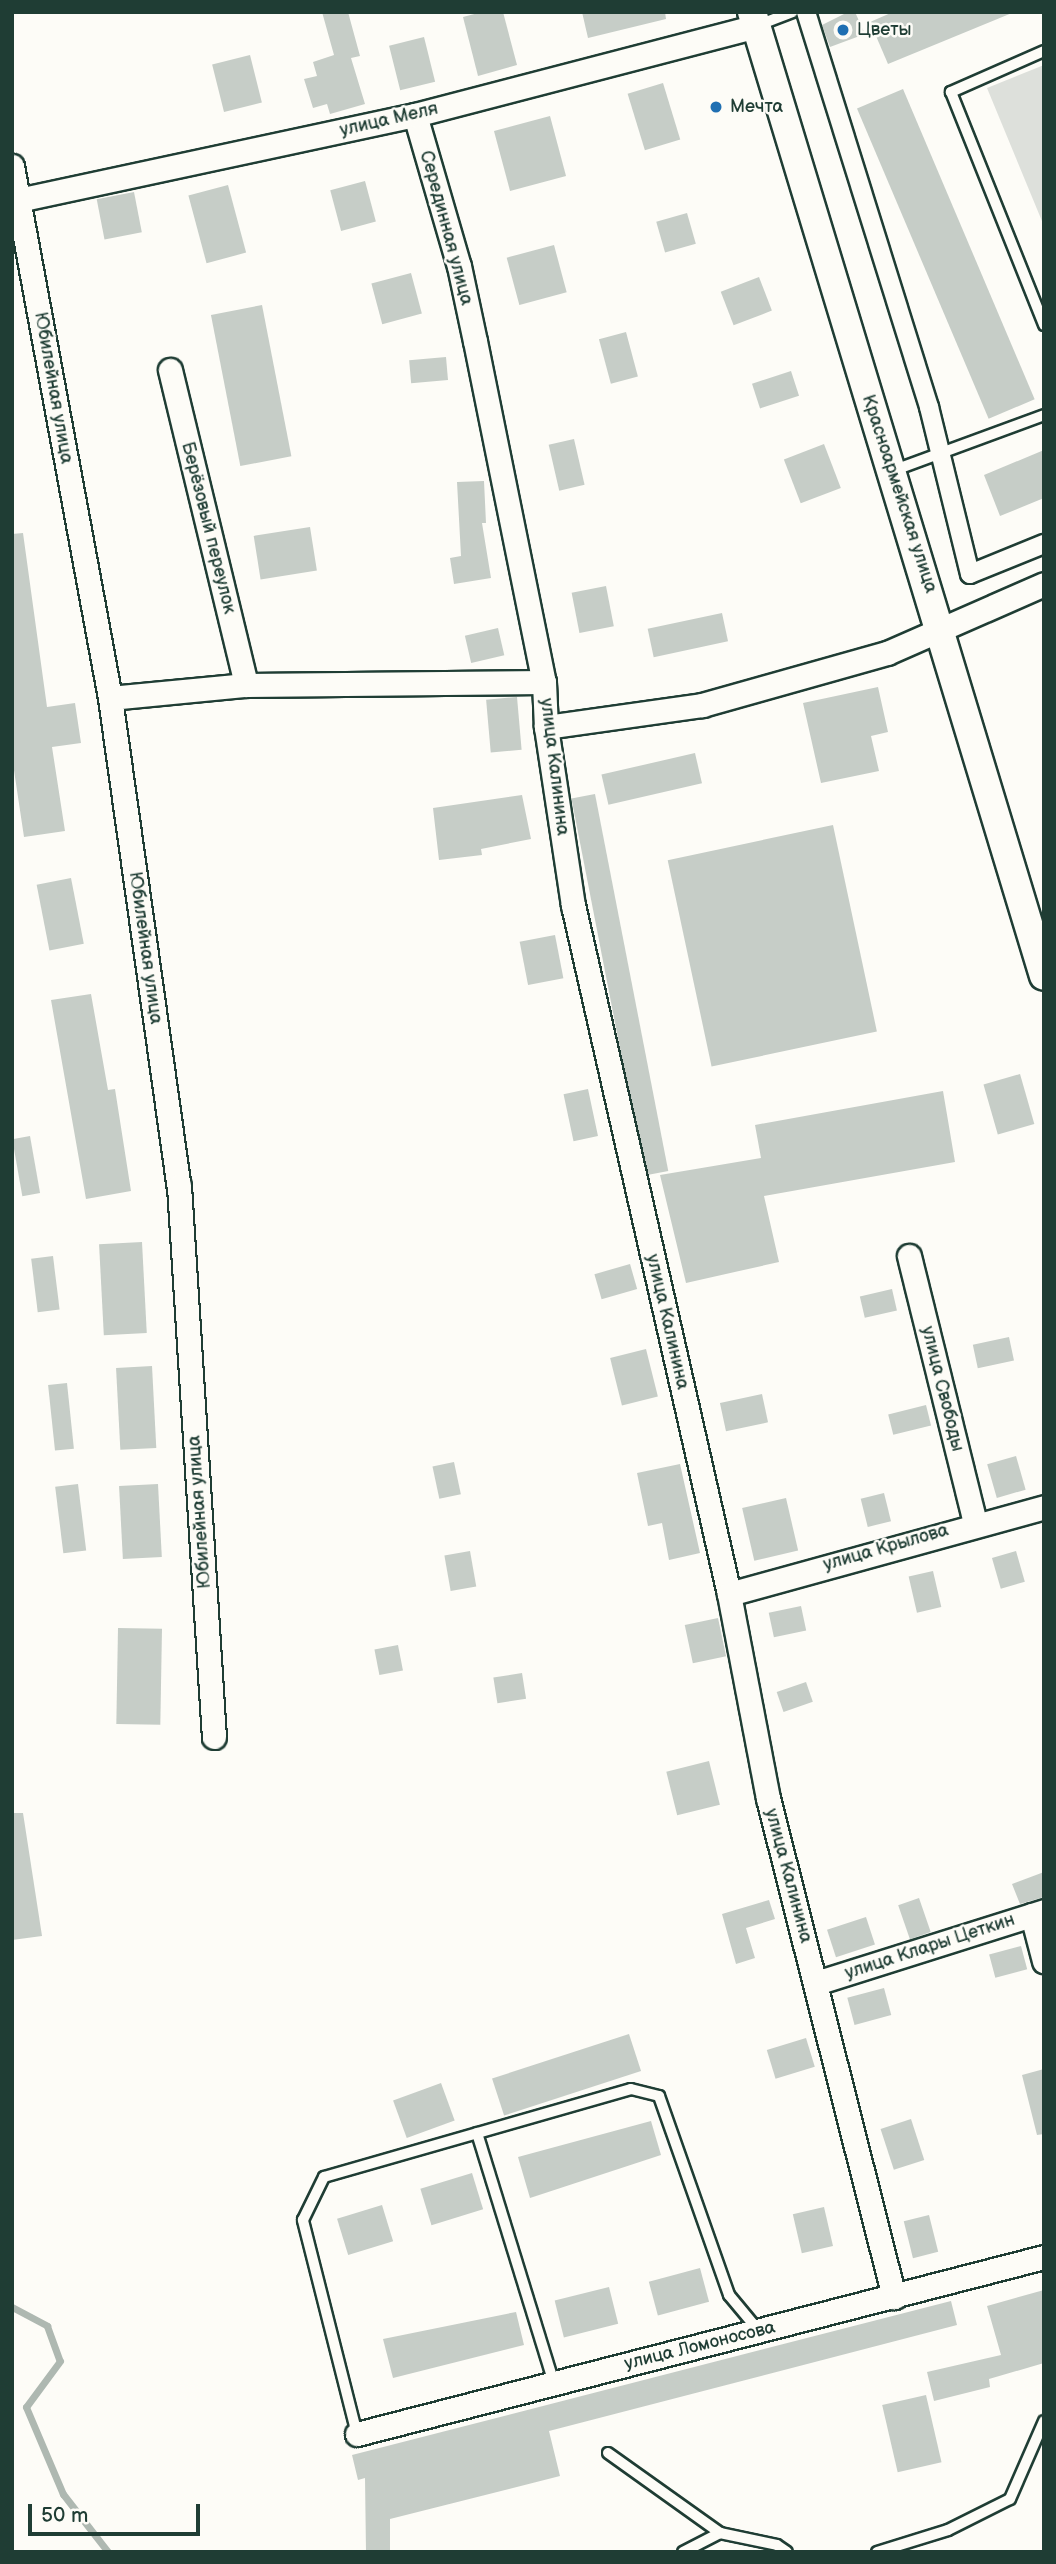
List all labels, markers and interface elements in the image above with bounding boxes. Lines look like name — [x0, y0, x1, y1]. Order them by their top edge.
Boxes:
place label: Цветы — [857, 19, 912, 41]
marker: Цветы — [835, 22, 851, 38]
place label: Мечта — [730, 96, 783, 118]
street label: улица Меля — [338, 98, 440, 142]
marker: Мечта — [708, 99, 724, 115]
street label: Серединная улица — [415, 148, 477, 308]
street label: Юбилейная улица — [29, 311, 77, 465]
street label: Красноармейская улица — [857, 392, 941, 596]
street label: Берёзовый переулок — [176, 440, 240, 616]
street label: улица Калинина — [535, 697, 573, 837]
street label: Юбилейная улица — [124, 870, 166, 1026]
street label: улица Калинина — [641, 1252, 693, 1392]
street label: улица Свободы — [916, 1324, 968, 1454]
street label: Юбилейная улица — [184, 1435, 216, 1589]
street label: улица Крылова — [821, 1520, 951, 1576]
street label: улица Калинина — [760, 1806, 816, 1946]
street label: улица Клары Цеткин — [842, 1909, 1018, 1985]
street label: улица Ломоносова — [622, 2317, 778, 2375]
scale bar — [32, 2490, 203, 2534]
text: 50 m — [41, 2503, 88, 2528]

